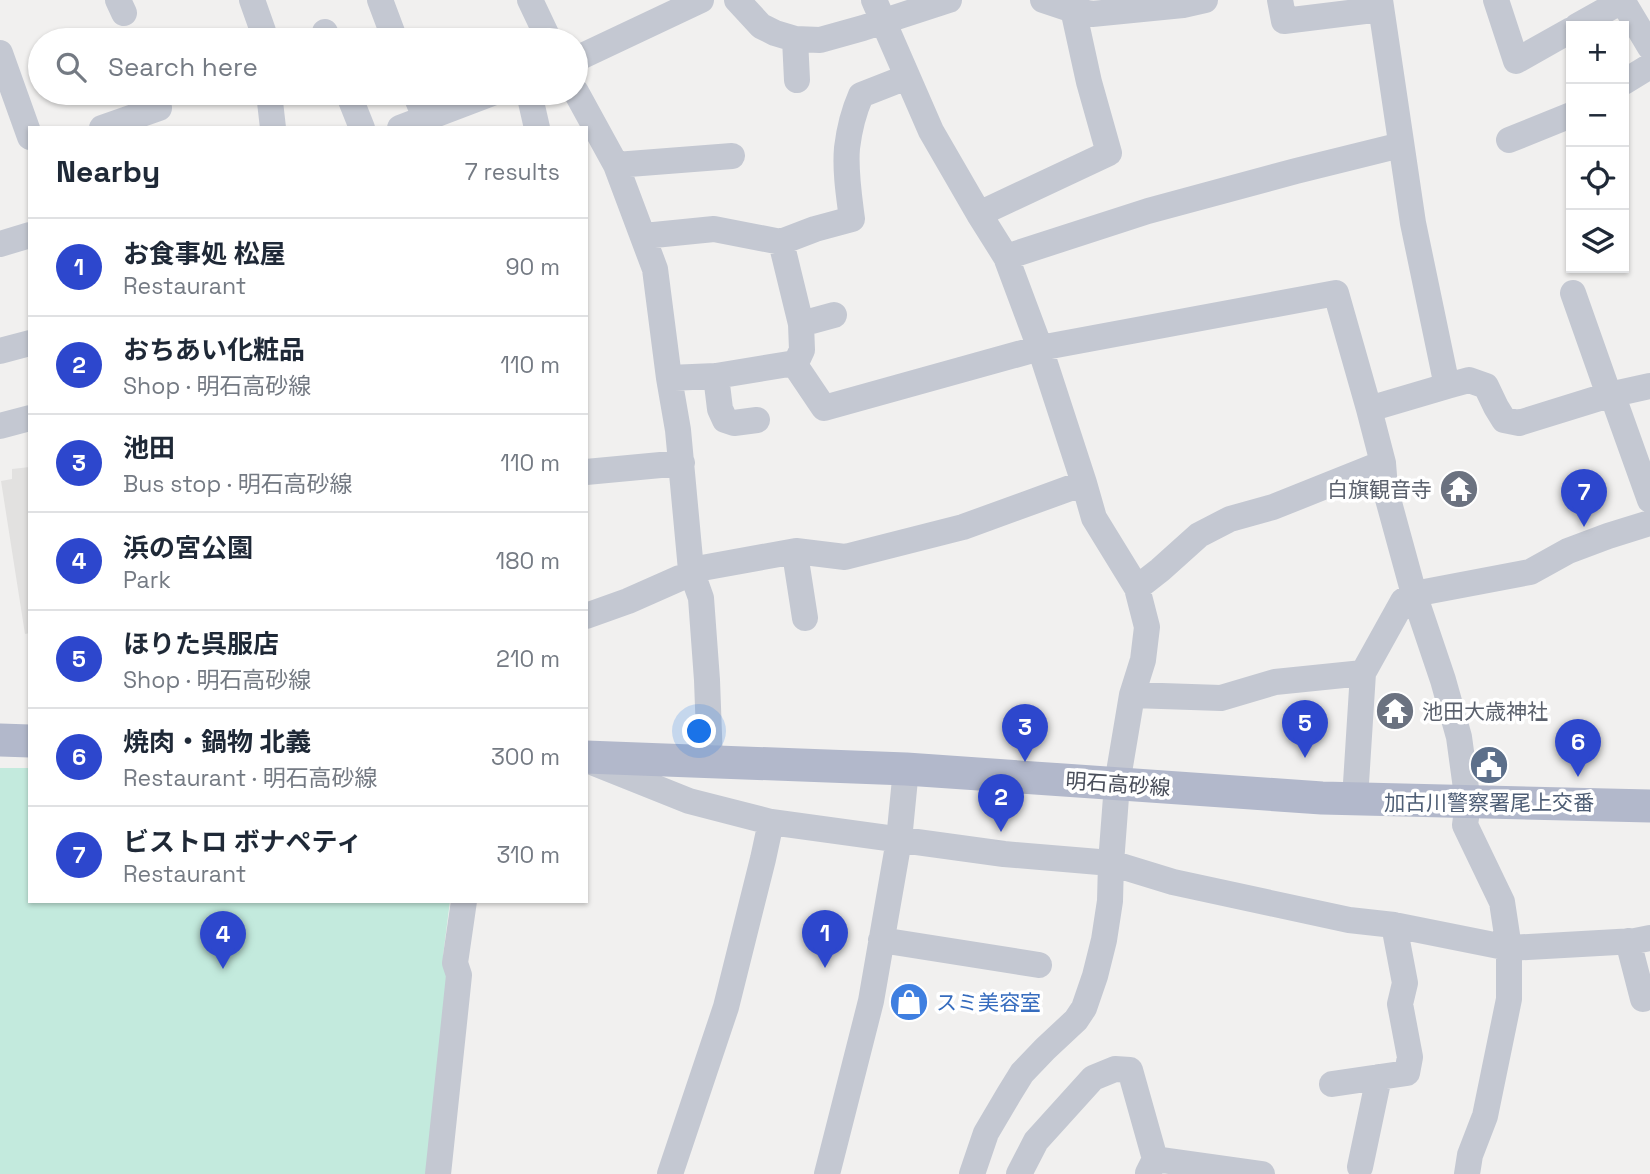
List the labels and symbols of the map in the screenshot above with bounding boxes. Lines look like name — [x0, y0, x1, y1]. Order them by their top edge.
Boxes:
temple icon: 白旗観音寺 — [1438, 468, 1480, 510]
pin: 7 — [1561, 469, 1607, 527]
place label: 白旗観音寺 — [1327, 476, 1432, 503]
temple icon: 池田大歳神社 — [1374, 690, 1416, 732]
place label: 池田大歳神社 — [1422, 698, 1548, 725]
pin: 5 — [1282, 700, 1328, 758]
pin: 3 — [1002, 704, 1048, 762]
your location — [682, 714, 716, 748]
pin: 6 — [1555, 719, 1601, 777]
public building icon: 加古川警察署尾上交番 — [1468, 744, 1510, 786]
street label: 明石高砂線 — [1065, 767, 1171, 801]
pin: 2 — [978, 774, 1024, 832]
place label: 加古川警察署尾上交番 — [1384, 789, 1594, 816]
pin: 1 — [802, 910, 848, 968]
pin: 4 — [200, 911, 246, 969]
shop icon: スミ美容室 — [888, 981, 930, 1023]
place label: スミ美容室 — [936, 989, 1041, 1016]

